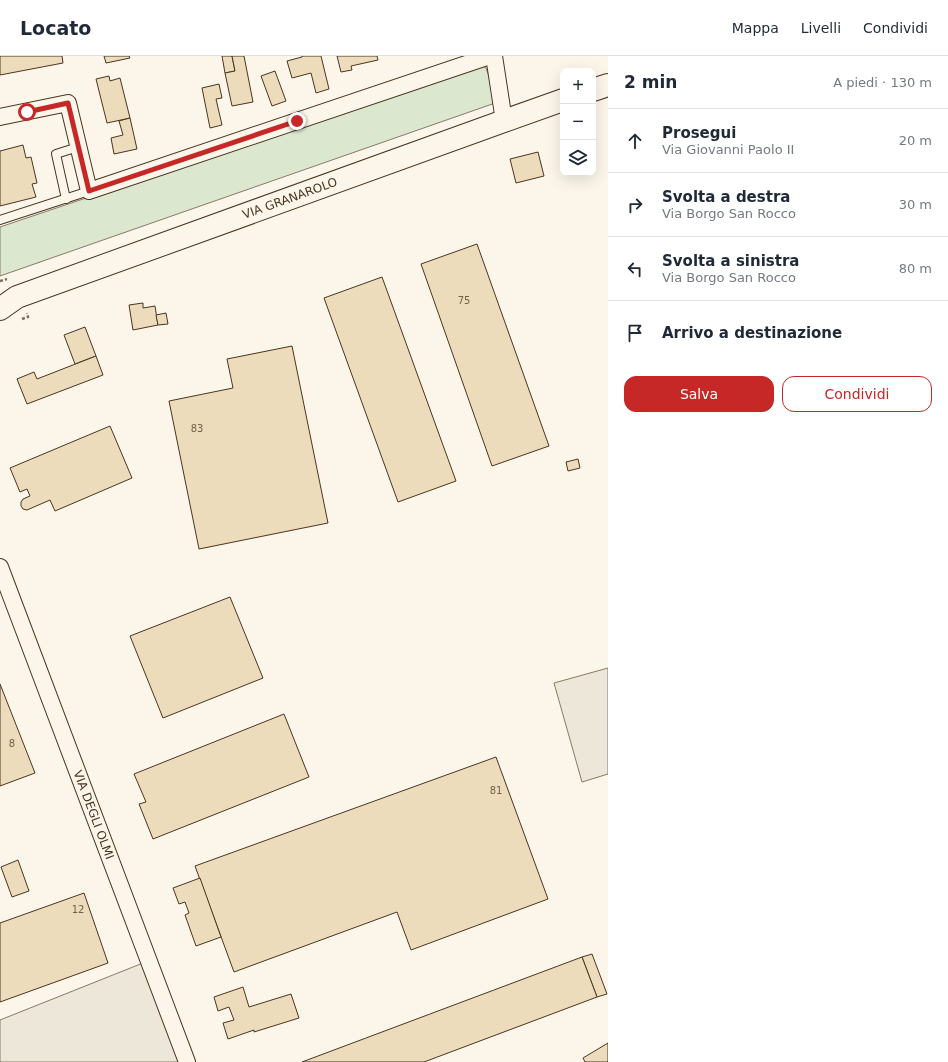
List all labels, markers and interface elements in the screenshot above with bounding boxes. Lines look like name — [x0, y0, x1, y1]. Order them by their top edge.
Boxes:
text: Locato — [20, 17, 91, 39]
text: Mappa — [732, 20, 779, 36]
text: Livelli — [801, 20, 841, 36]
text: Condividi — [863, 20, 928, 36]
map controls — [560, 68, 596, 176]
button: + — [560, 68, 596, 104]
text: 2 min — [624, 72, 677, 92]
text: A piedi · 130 m — [833, 75, 932, 90]
route start — [18, 103, 36, 121]
button: − — [560, 104, 596, 140]
route end — [288, 112, 306, 130]
text: Prosegui — [662, 124, 736, 142]
icon: ahead — [624, 130, 646, 152]
text: 20 m — [899, 133, 932, 148]
button: layers — [560, 140, 596, 176]
text: Via Giovanni Paolo II — [662, 142, 794, 157]
street label: VIA GRANAROLO — [241, 175, 339, 222]
text: Svolta a destra — [662, 188, 790, 206]
icon: right — [624, 194, 646, 216]
text: 30 m — [899, 197, 932, 212]
text: Via Borgo San Rocco — [662, 206, 796, 221]
text: Svolta a sinistra — [662, 252, 799, 270]
icon: left — [624, 258, 646, 280]
text: 80 m — [899, 261, 932, 276]
text: Via Borgo San Rocco — [662, 270, 796, 285]
house number: 75 — [458, 295, 470, 306]
icon: arrive — [624, 322, 646, 344]
text: Arrivo a destinazione — [662, 324, 842, 342]
button: Salva — [624, 376, 774, 412]
button: Condividi — [782, 376, 932, 412]
house number: 83 — [191, 423, 203, 434]
house number: 8 — [9, 738, 15, 749]
street label: VIA DEGLI OLMI — [70, 768, 117, 861]
house number: 81 — [490, 785, 502, 796]
house number: 12 — [72, 904, 84, 915]

